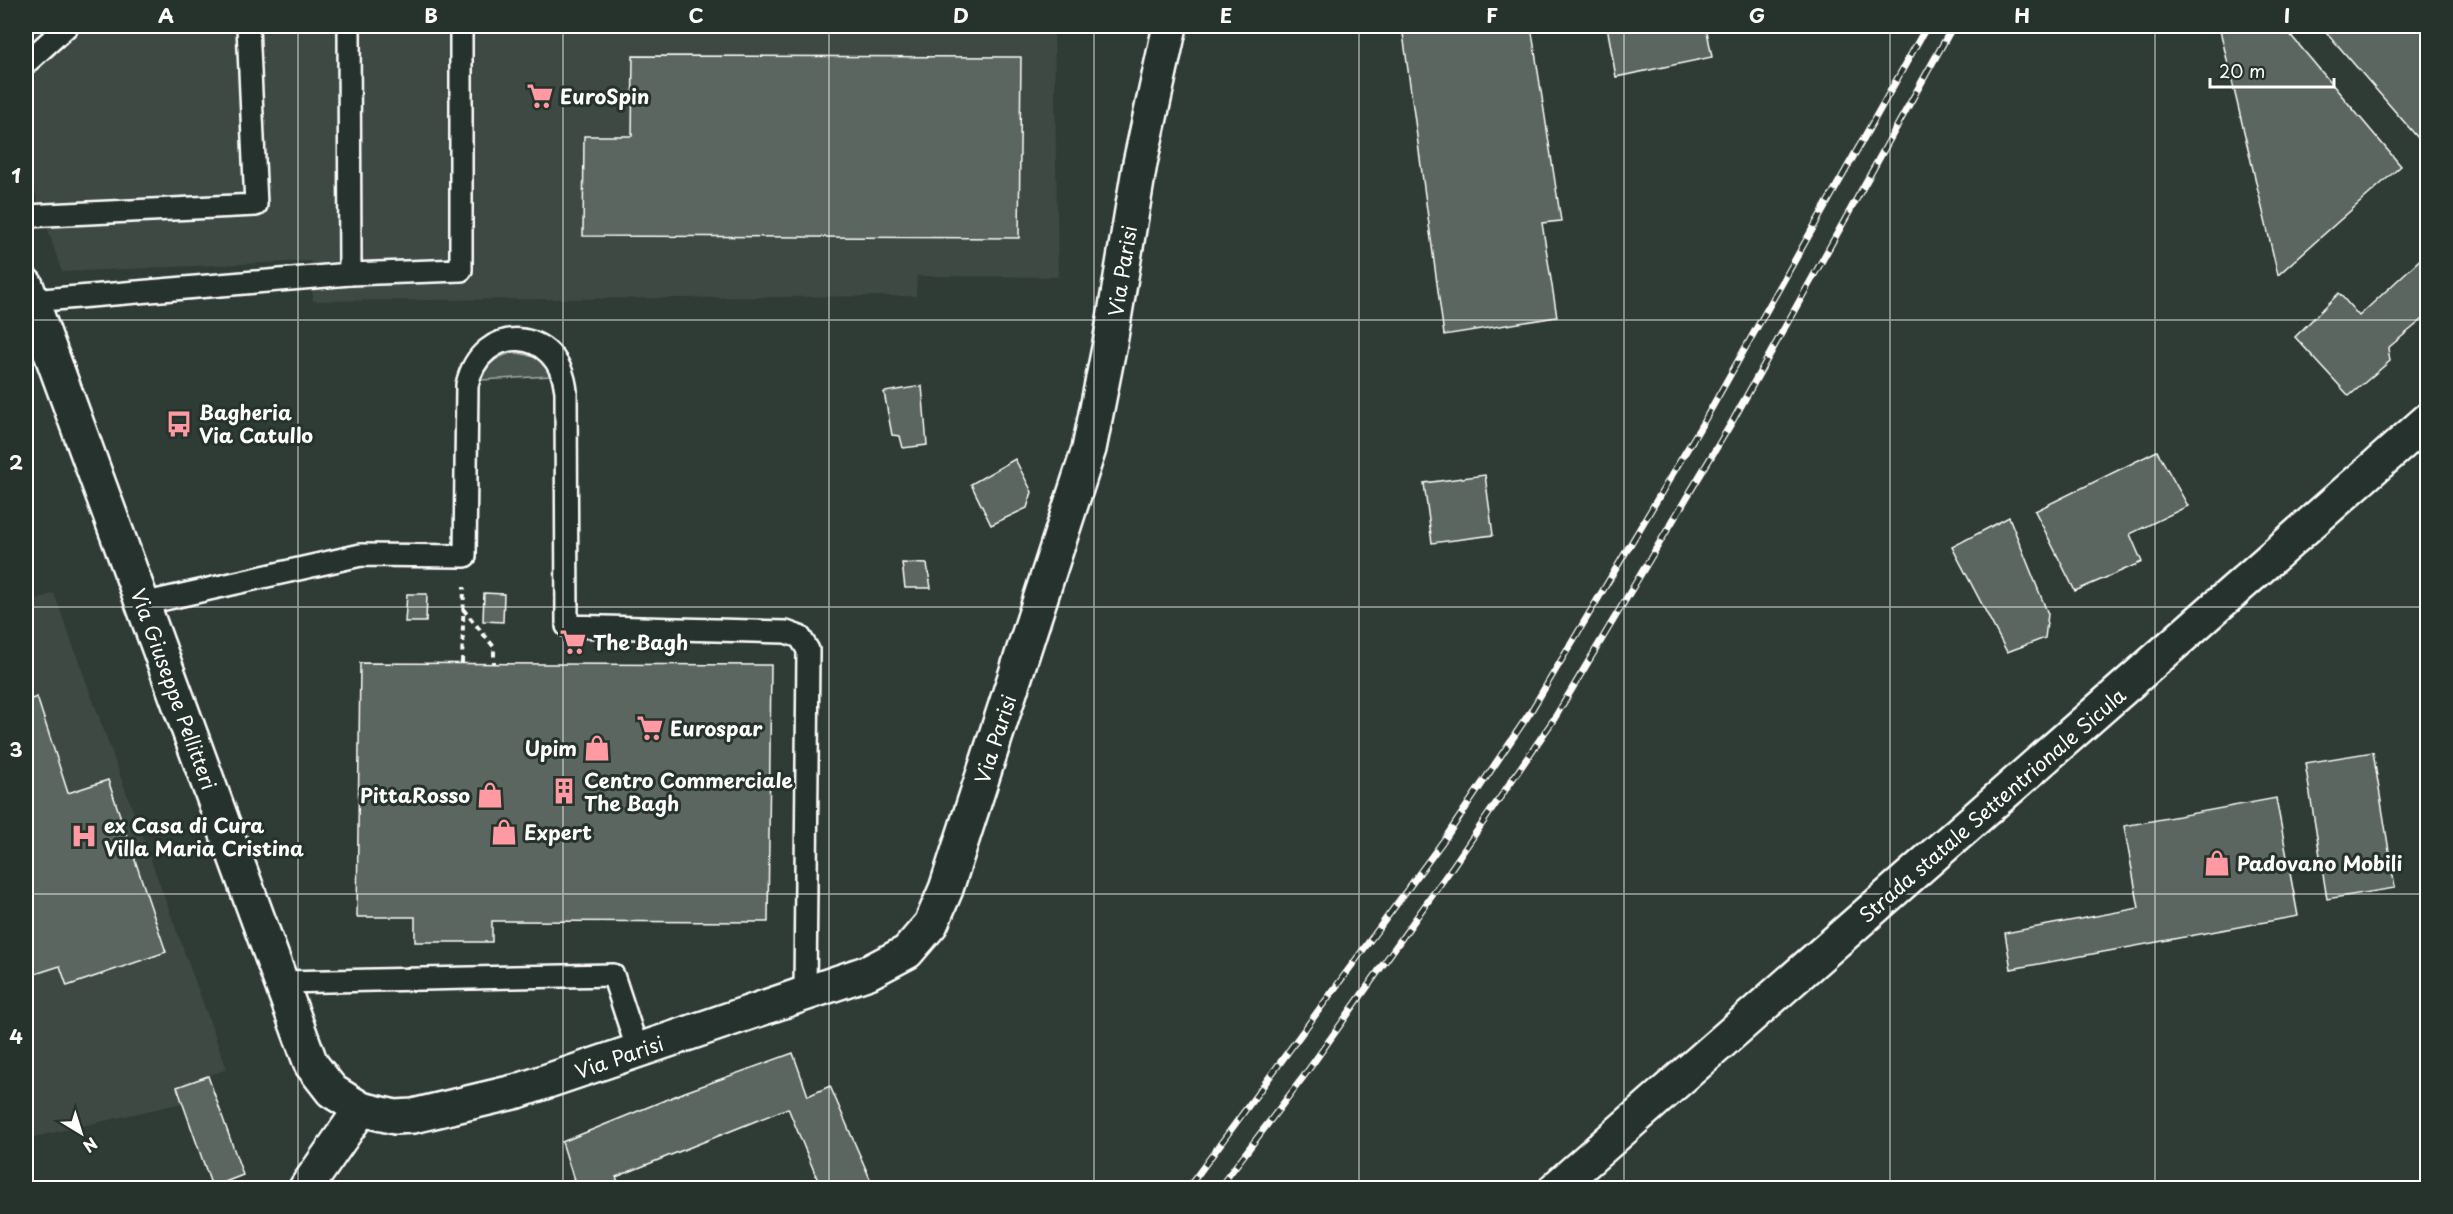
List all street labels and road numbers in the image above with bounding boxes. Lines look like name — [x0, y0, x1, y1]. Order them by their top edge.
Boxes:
street label: Via Parisi — [1100, 223, 1144, 319]
street label: Via Giuseppe Pellitteri — [124, 584, 224, 794]
street label: Strada statale Settentrionale Sicula — [1852, 680, 2132, 930]
street label: Via Parisi — [967, 691, 1023, 787]
street label: Via Parisi — [571, 1028, 667, 1086]

